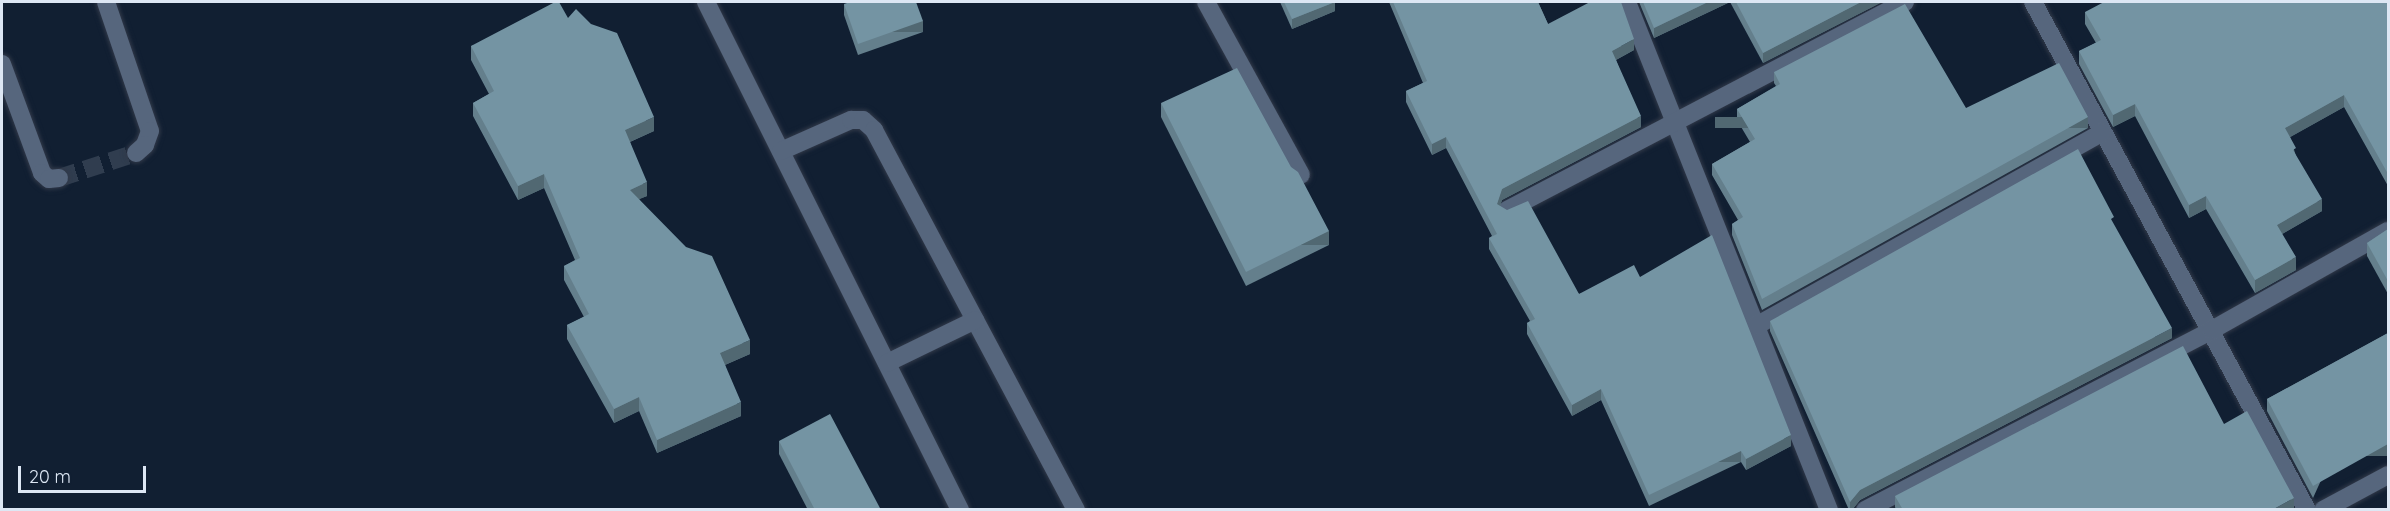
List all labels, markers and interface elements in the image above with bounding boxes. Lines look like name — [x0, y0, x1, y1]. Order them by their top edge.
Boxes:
scale bar — [21, 454, 148, 492]
text: 20 m — [29, 465, 71, 488]

